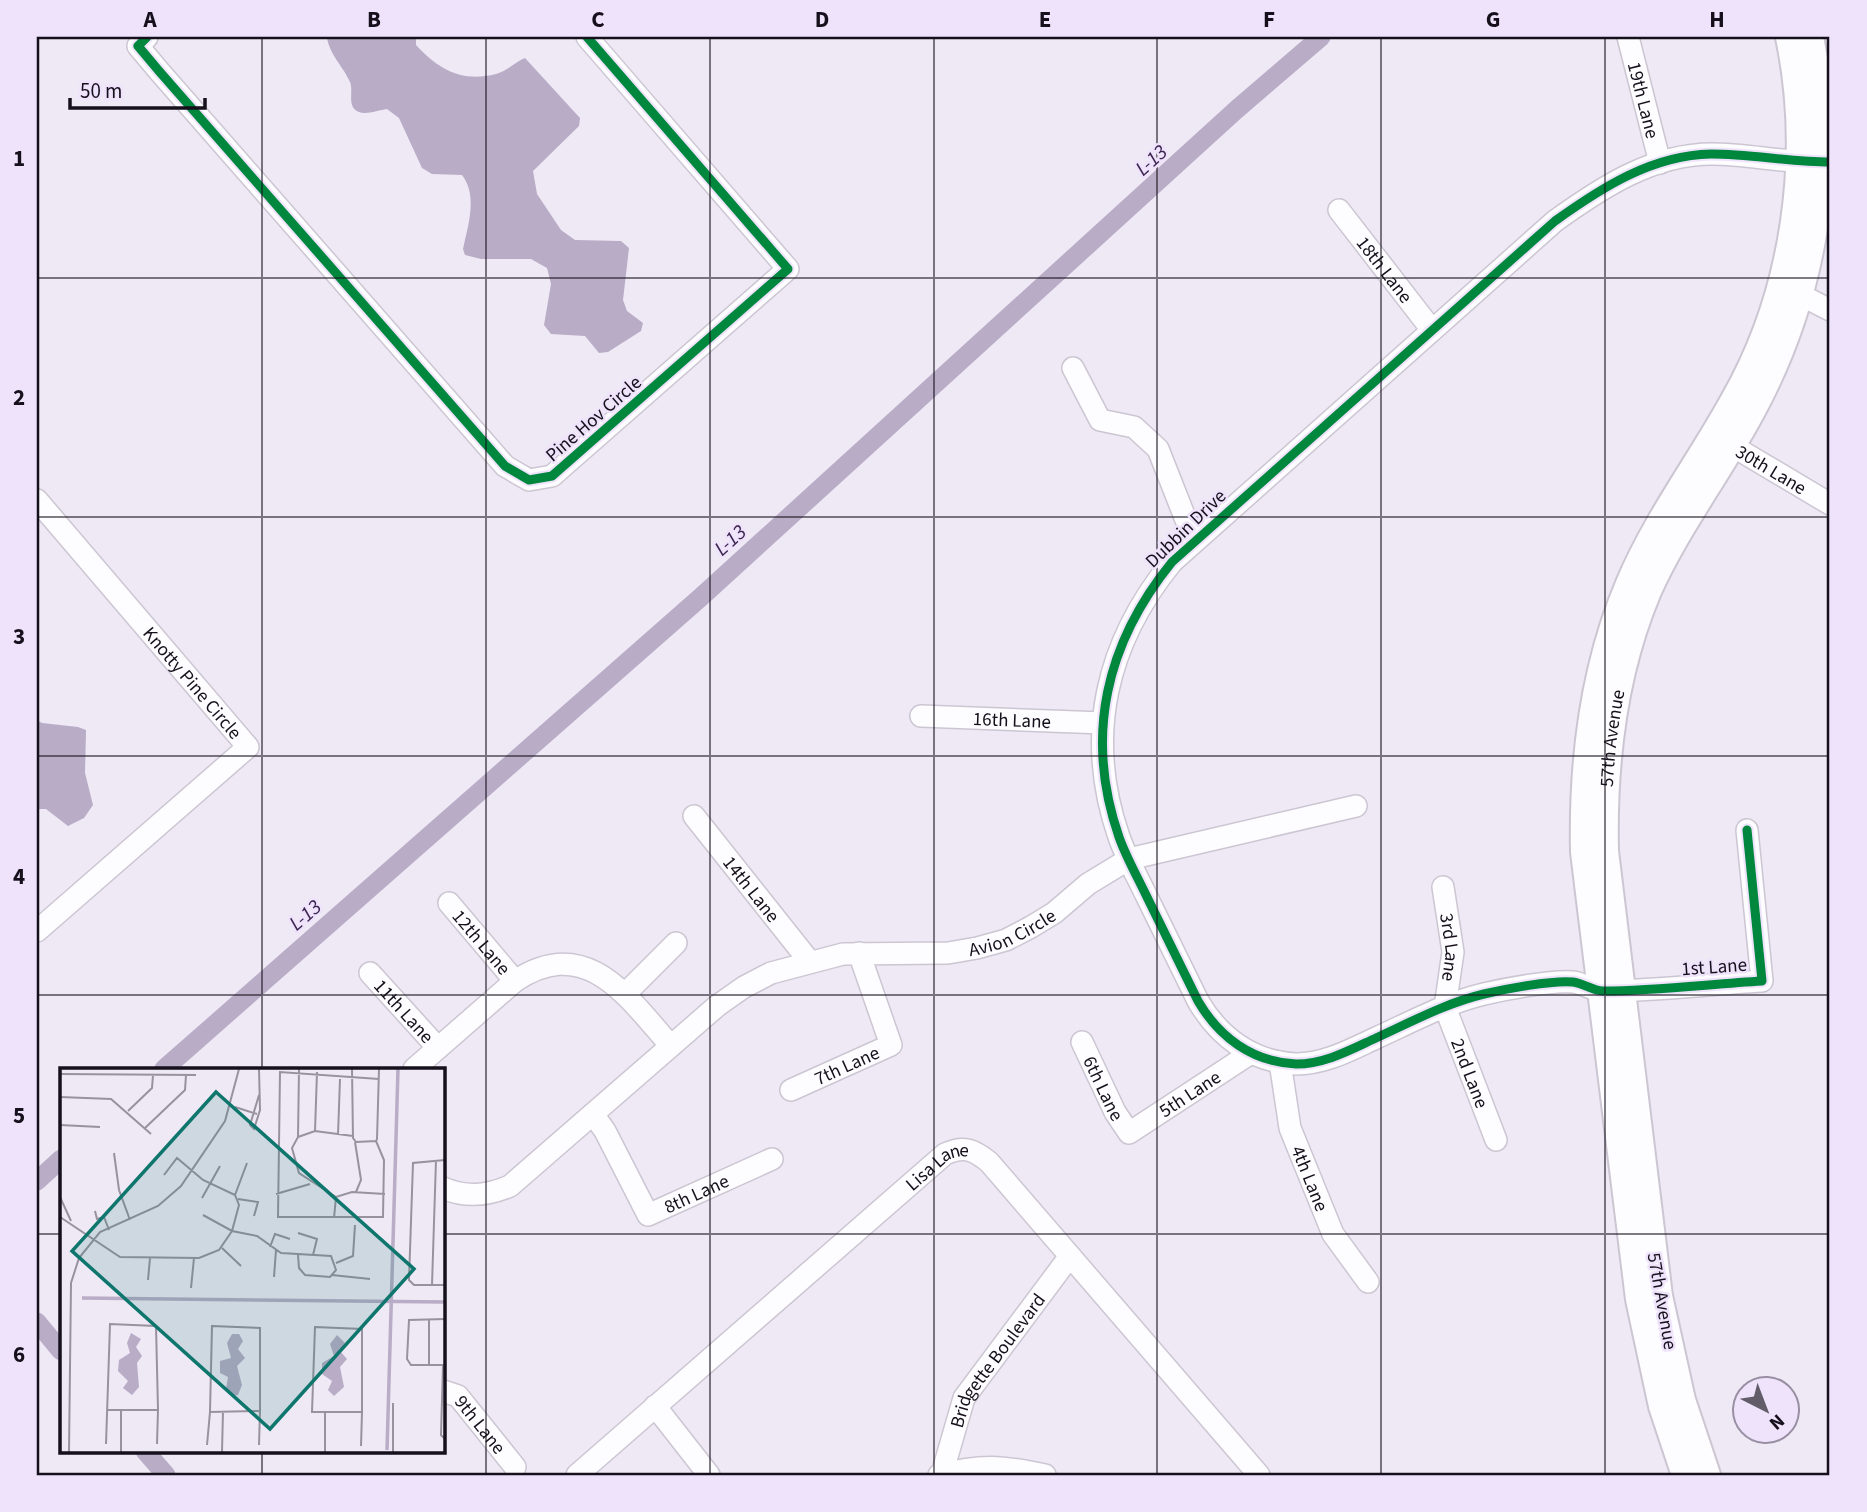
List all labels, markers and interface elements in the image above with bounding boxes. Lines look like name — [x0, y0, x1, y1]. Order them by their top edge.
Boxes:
text: A — [142, 3, 157, 36]
text: B — [367, 3, 381, 36]
text: C — [591, 3, 605, 36]
text: D — [815, 3, 829, 36]
text: E — [1039, 3, 1051, 36]
text: F — [1263, 3, 1275, 36]
text: G — [1486, 3, 1500, 36]
text: H — [1709, 3, 1725, 36]
street label: 19th Lane — [1620, 59, 1665, 142]
scale bar — [70, 66, 205, 110]
text: 50 m — [80, 76, 122, 106]
water label: L-13 — [1128, 137, 1174, 183]
text: 1 — [13, 142, 25, 175]
street label: 18th Lane — [1349, 231, 1418, 309]
street label: Pine Hov Circle — [540, 370, 648, 468]
text: 2 — [13, 381, 25, 414]
street label: 30th Lane — [1730, 439, 1811, 502]
street label: Dubbin Drive — [1140, 484, 1232, 575]
water label: L-13 — [707, 517, 753, 563]
text: 3 — [13, 620, 25, 653]
street label: Knotty Pine Circle — [136, 621, 248, 746]
street label: 57th Avenue — [1594, 687, 1633, 788]
street label: 16th Lane — [972, 706, 1051, 736]
street label: 14th Lane — [716, 851, 786, 929]
text: 4 — [13, 860, 25, 893]
water label: L-13 — [282, 892, 328, 938]
street label: Avion Circle — [967, 903, 1061, 964]
street label: 12th Lane — [445, 904, 516, 981]
street label: 3rd Lane — [1432, 911, 1465, 983]
street label: 1st Lane — [1680, 952, 1748, 983]
street label: 11th Lane — [367, 974, 439, 1050]
street label: 2nd Lane — [1443, 1035, 1495, 1112]
street label: 7th Lane — [810, 1040, 884, 1093]
street label: 6th Lane — [1076, 1052, 1129, 1127]
street label: 5th Lane — [1154, 1064, 1226, 1125]
inset map — [60, 1068, 444, 1452]
text: 5 — [13, 1099, 25, 1132]
street label: Lisa Lane — [900, 1137, 970, 1198]
street label: 4th Lane — [1284, 1142, 1334, 1216]
street label: 8th Lane — [660, 1168, 734, 1221]
street label: 57th Avenue — [1640, 1251, 1683, 1352]
street label: Bridgette Boulevard — [944, 1288, 1053, 1431]
text: 6 — [13, 1338, 25, 1371]
north arrow — [1730, 1376, 1800, 1446]
street label: 9th Lane — [447, 1390, 512, 1460]
text: N — [1763, 1407, 1790, 1436]

